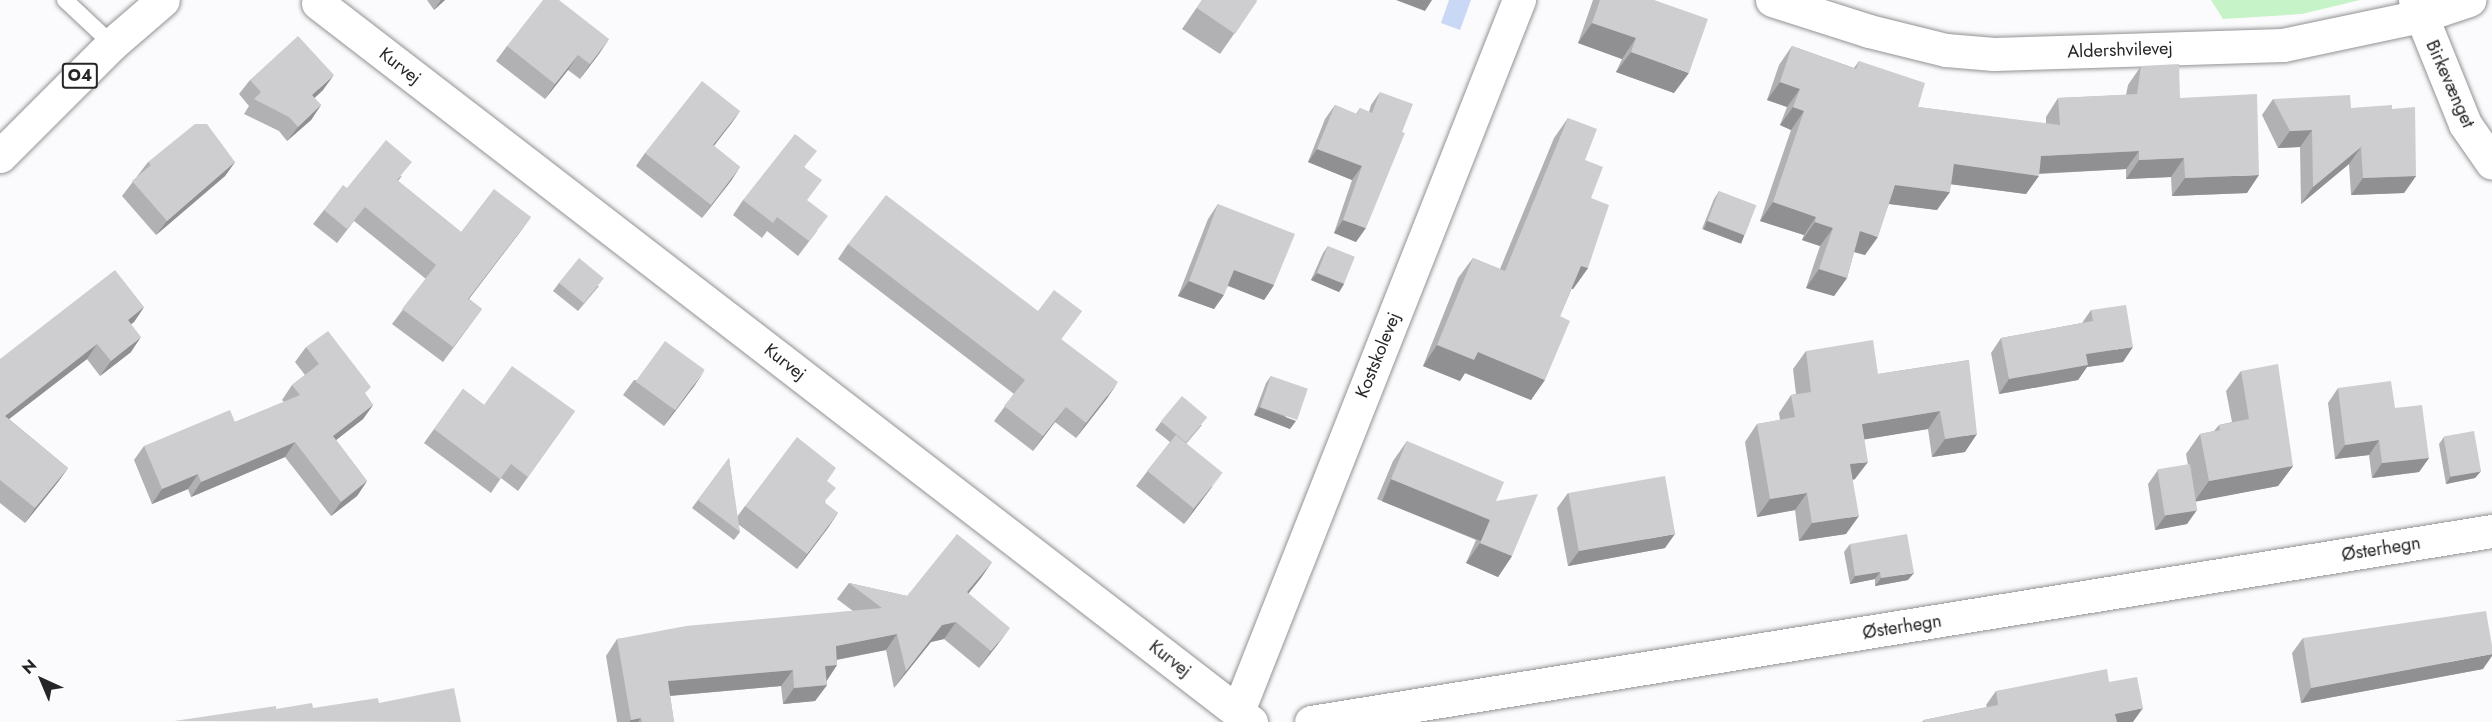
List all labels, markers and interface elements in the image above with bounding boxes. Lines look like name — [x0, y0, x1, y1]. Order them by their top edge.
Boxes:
street label: Aldershvilevej — [2067, 37, 2173, 63]
street label: Birkevænget — [2421, 37, 2479, 131]
street label: Kurvej — [375, 43, 425, 89]
road number: O4 — [60, 63, 100, 89]
street label: Kostskolevej — [1351, 309, 1405, 401]
street label: Kurvej — [760, 339, 810, 385]
street label: Østerhegn — [2340, 532, 2422, 566]
street label: Østerhegn — [1861, 610, 1943, 644]
street label: Kurvej — [1145, 636, 1195, 682]
north arrow — [12, 650, 72, 710]
text: N — [17, 654, 42, 679]

